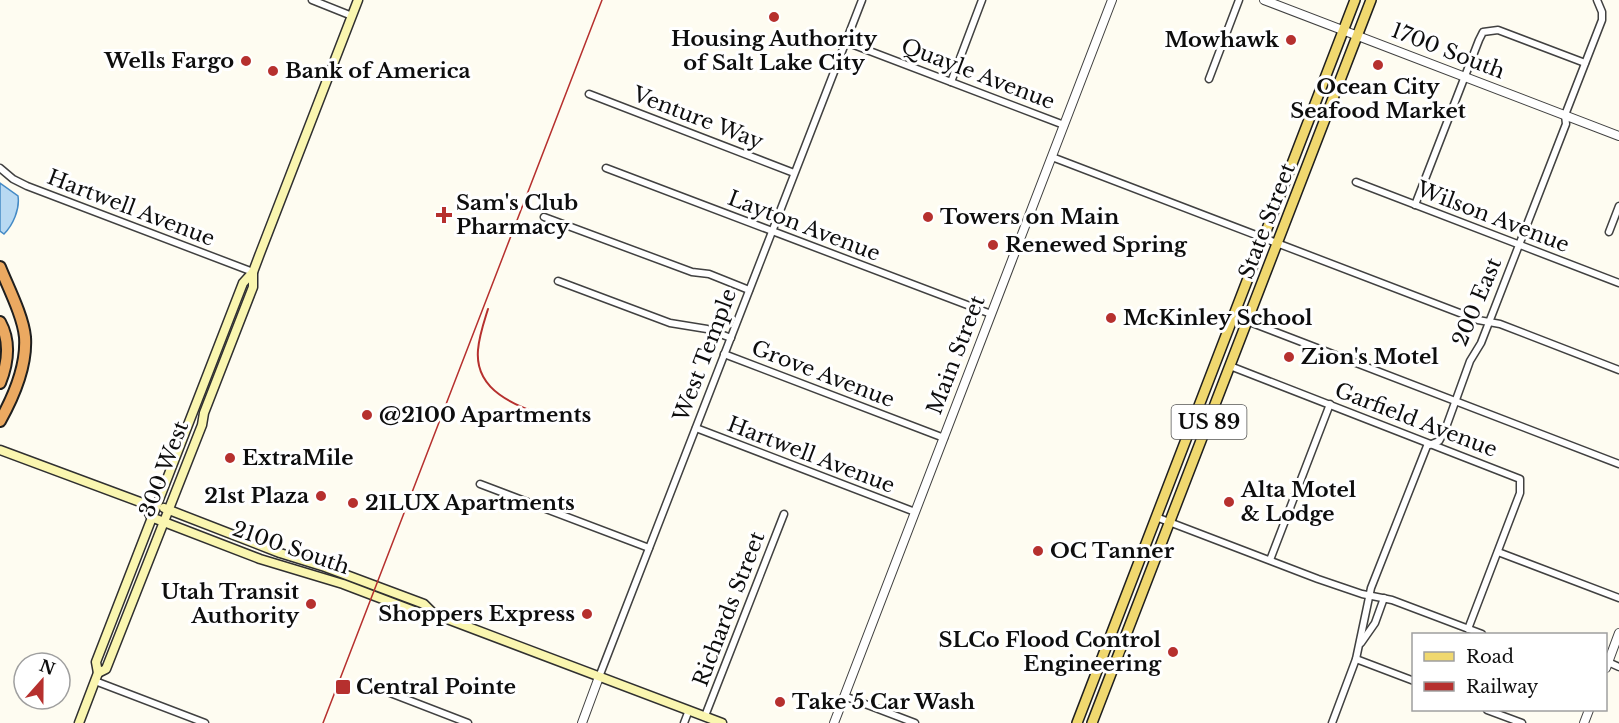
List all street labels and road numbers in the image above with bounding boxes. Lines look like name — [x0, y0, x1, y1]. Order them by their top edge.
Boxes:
street label: 1700 South — [1387, 17, 1509, 85]
street label: Quayle Avenue — [898, 33, 1058, 115]
street label: Venture Way — [628, 81, 767, 155]
street label: State Street — [1233, 159, 1301, 283]
street label: Hartwell Avenue — [44, 164, 218, 252]
street label: Wilson Avenue — [1412, 176, 1573, 258]
street label: Layton Avenue — [724, 185, 884, 267]
street label: 200 East — [1447, 254, 1507, 350]
street label: West Temple — [667, 285, 742, 426]
street label: Main Street — [921, 292, 991, 418]
street label: Grove Avenue — [748, 335, 898, 413]
street label: Garfield Avenue — [1331, 377, 1501, 463]
road number: US 89 — [1172, 405, 1246, 439]
street label: Hartwell Avenue — [724, 411, 898, 499]
street label: 300 West — [134, 417, 194, 521]
street label: 2100 South — [229, 516, 353, 580]
street label: Richards Street — [688, 528, 770, 690]

